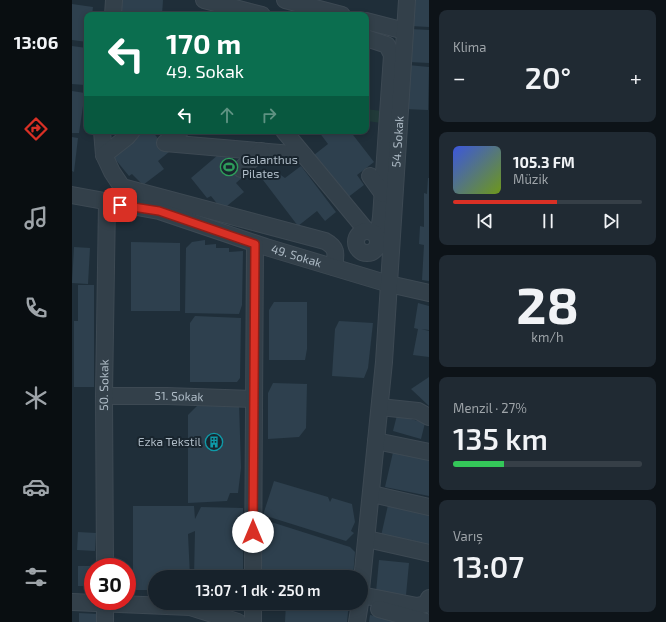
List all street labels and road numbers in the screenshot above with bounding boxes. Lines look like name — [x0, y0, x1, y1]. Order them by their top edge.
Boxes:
street label: 54. Sokak — [388, 115, 406, 168]
street label: 49. Sokak — [270, 241, 324, 269]
street label: 50. Sokak — [96, 359, 111, 411]
street label: 51. Sokak — [154, 388, 204, 403]

